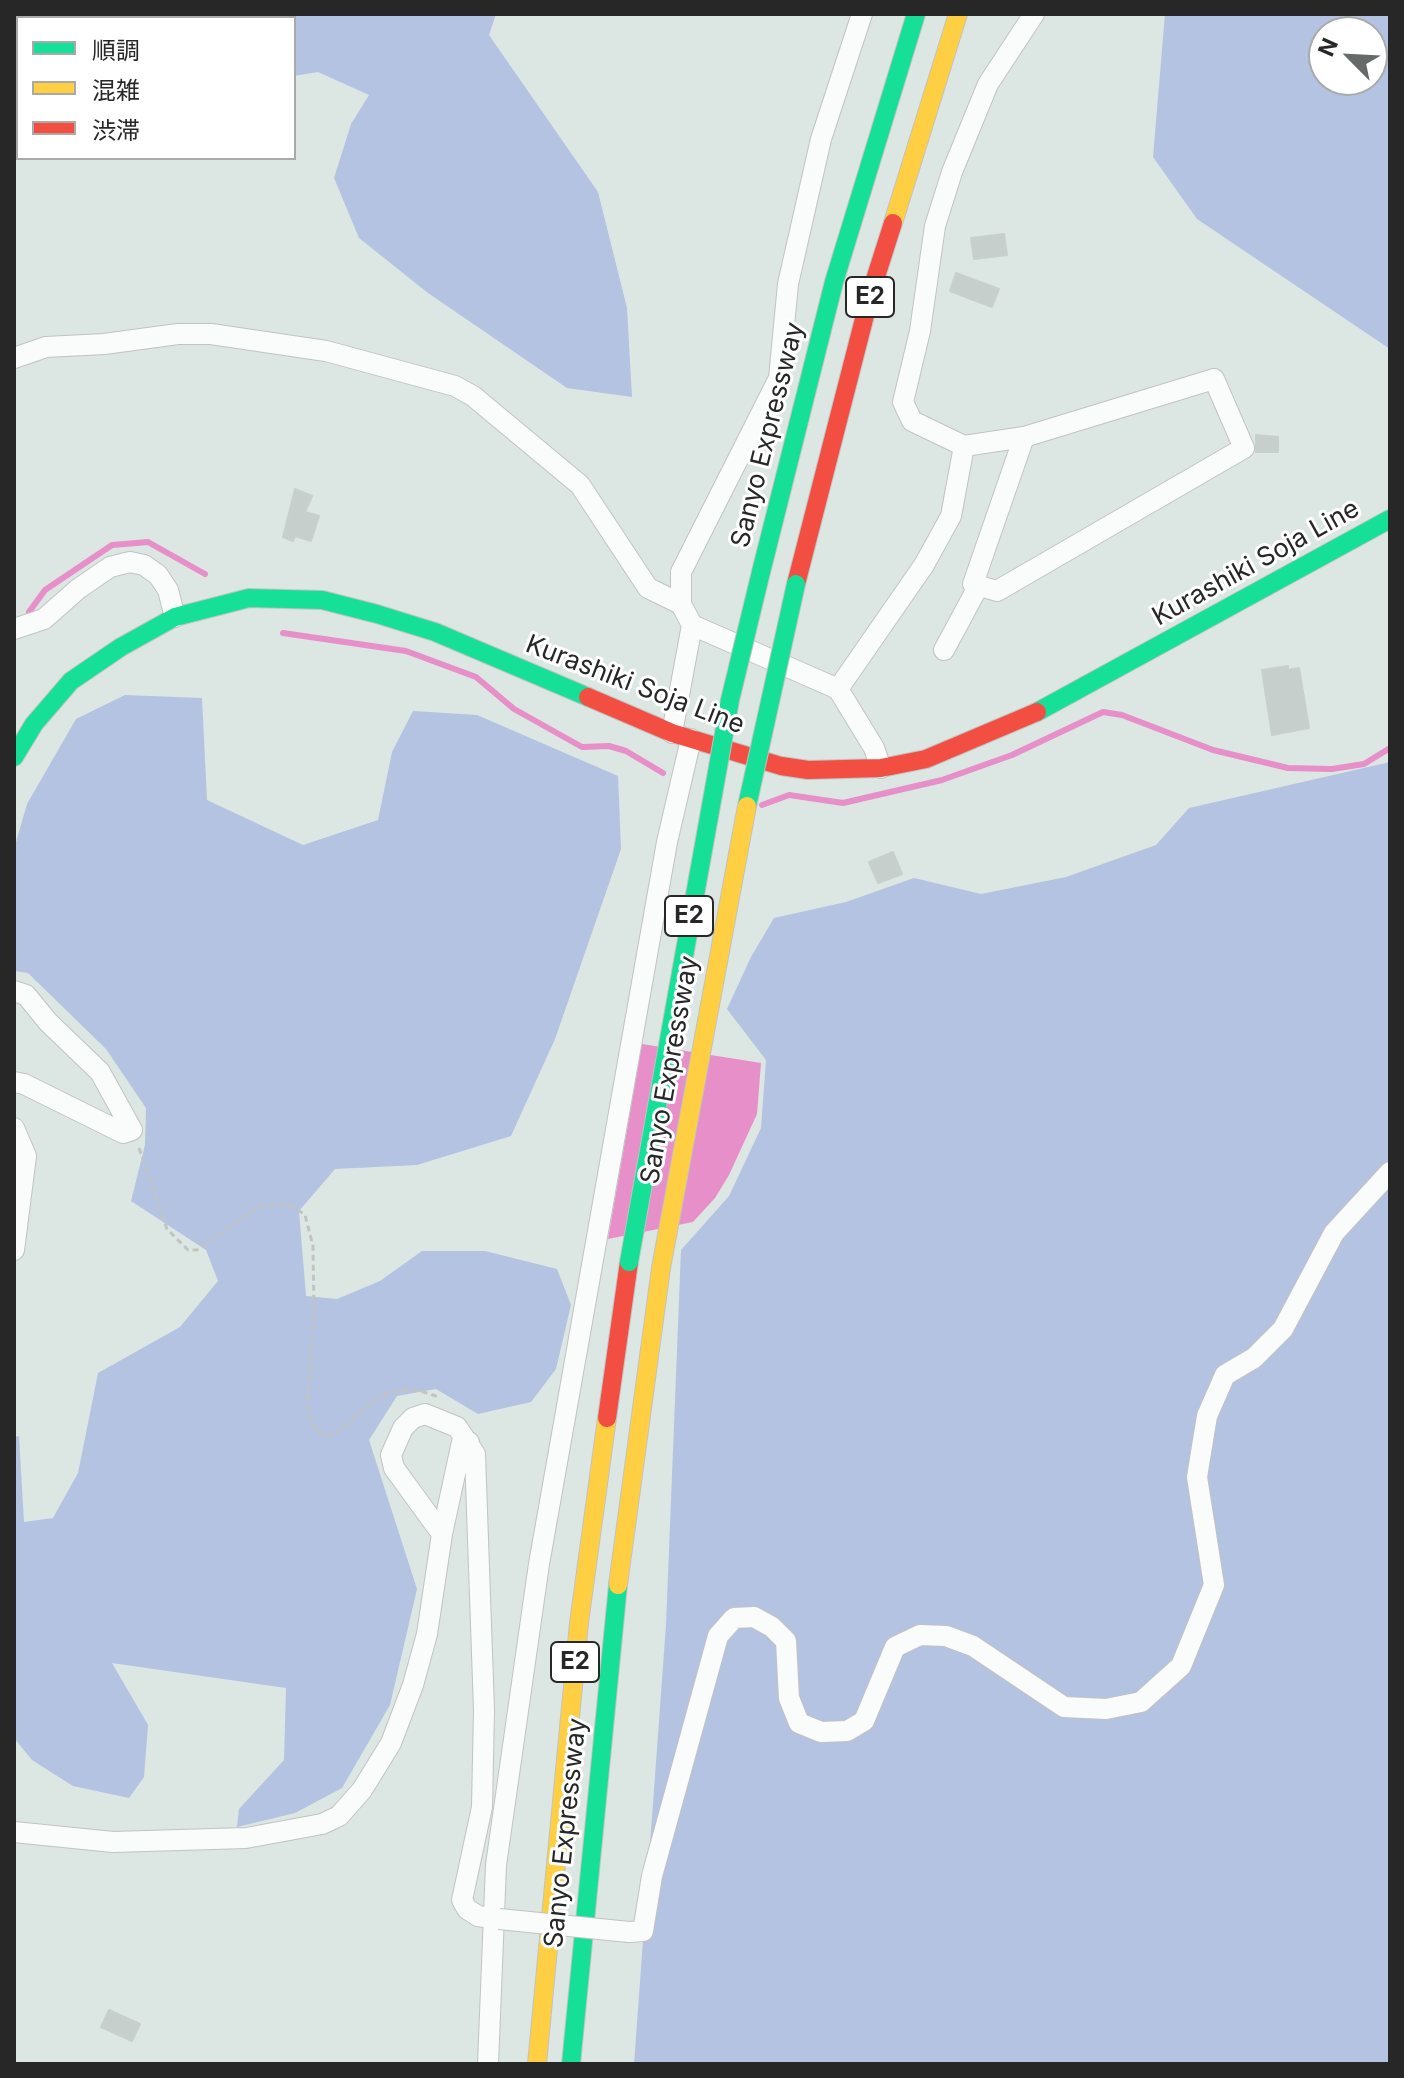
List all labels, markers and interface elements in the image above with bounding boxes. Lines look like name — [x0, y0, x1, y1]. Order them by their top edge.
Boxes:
legend — [16, 16, 296, 160]
north arrow — [1308, 16, 1388, 96]
text: N — [1313, 34, 1343, 60]
text: 順調 — [92, 36, 140, 65]
text: 混雑 — [92, 76, 140, 105]
text: 渋滞 — [92, 116, 140, 145]
road number: E2 — [846, 277, 894, 317]
street label: Sanyo Expressway — [725, 319, 811, 551]
street label: Kurashiki Soja Line — [1147, 493, 1365, 633]
street label: Kurashiki Soja Line — [521, 629, 749, 741]
road number: E2 — [665, 896, 713, 936]
street label: Sanyo Expressway — [635, 954, 705, 1186]
road number: E2 — [551, 1642, 599, 1682]
street label: Sanyo Expressway — [538, 1716, 594, 1950]

